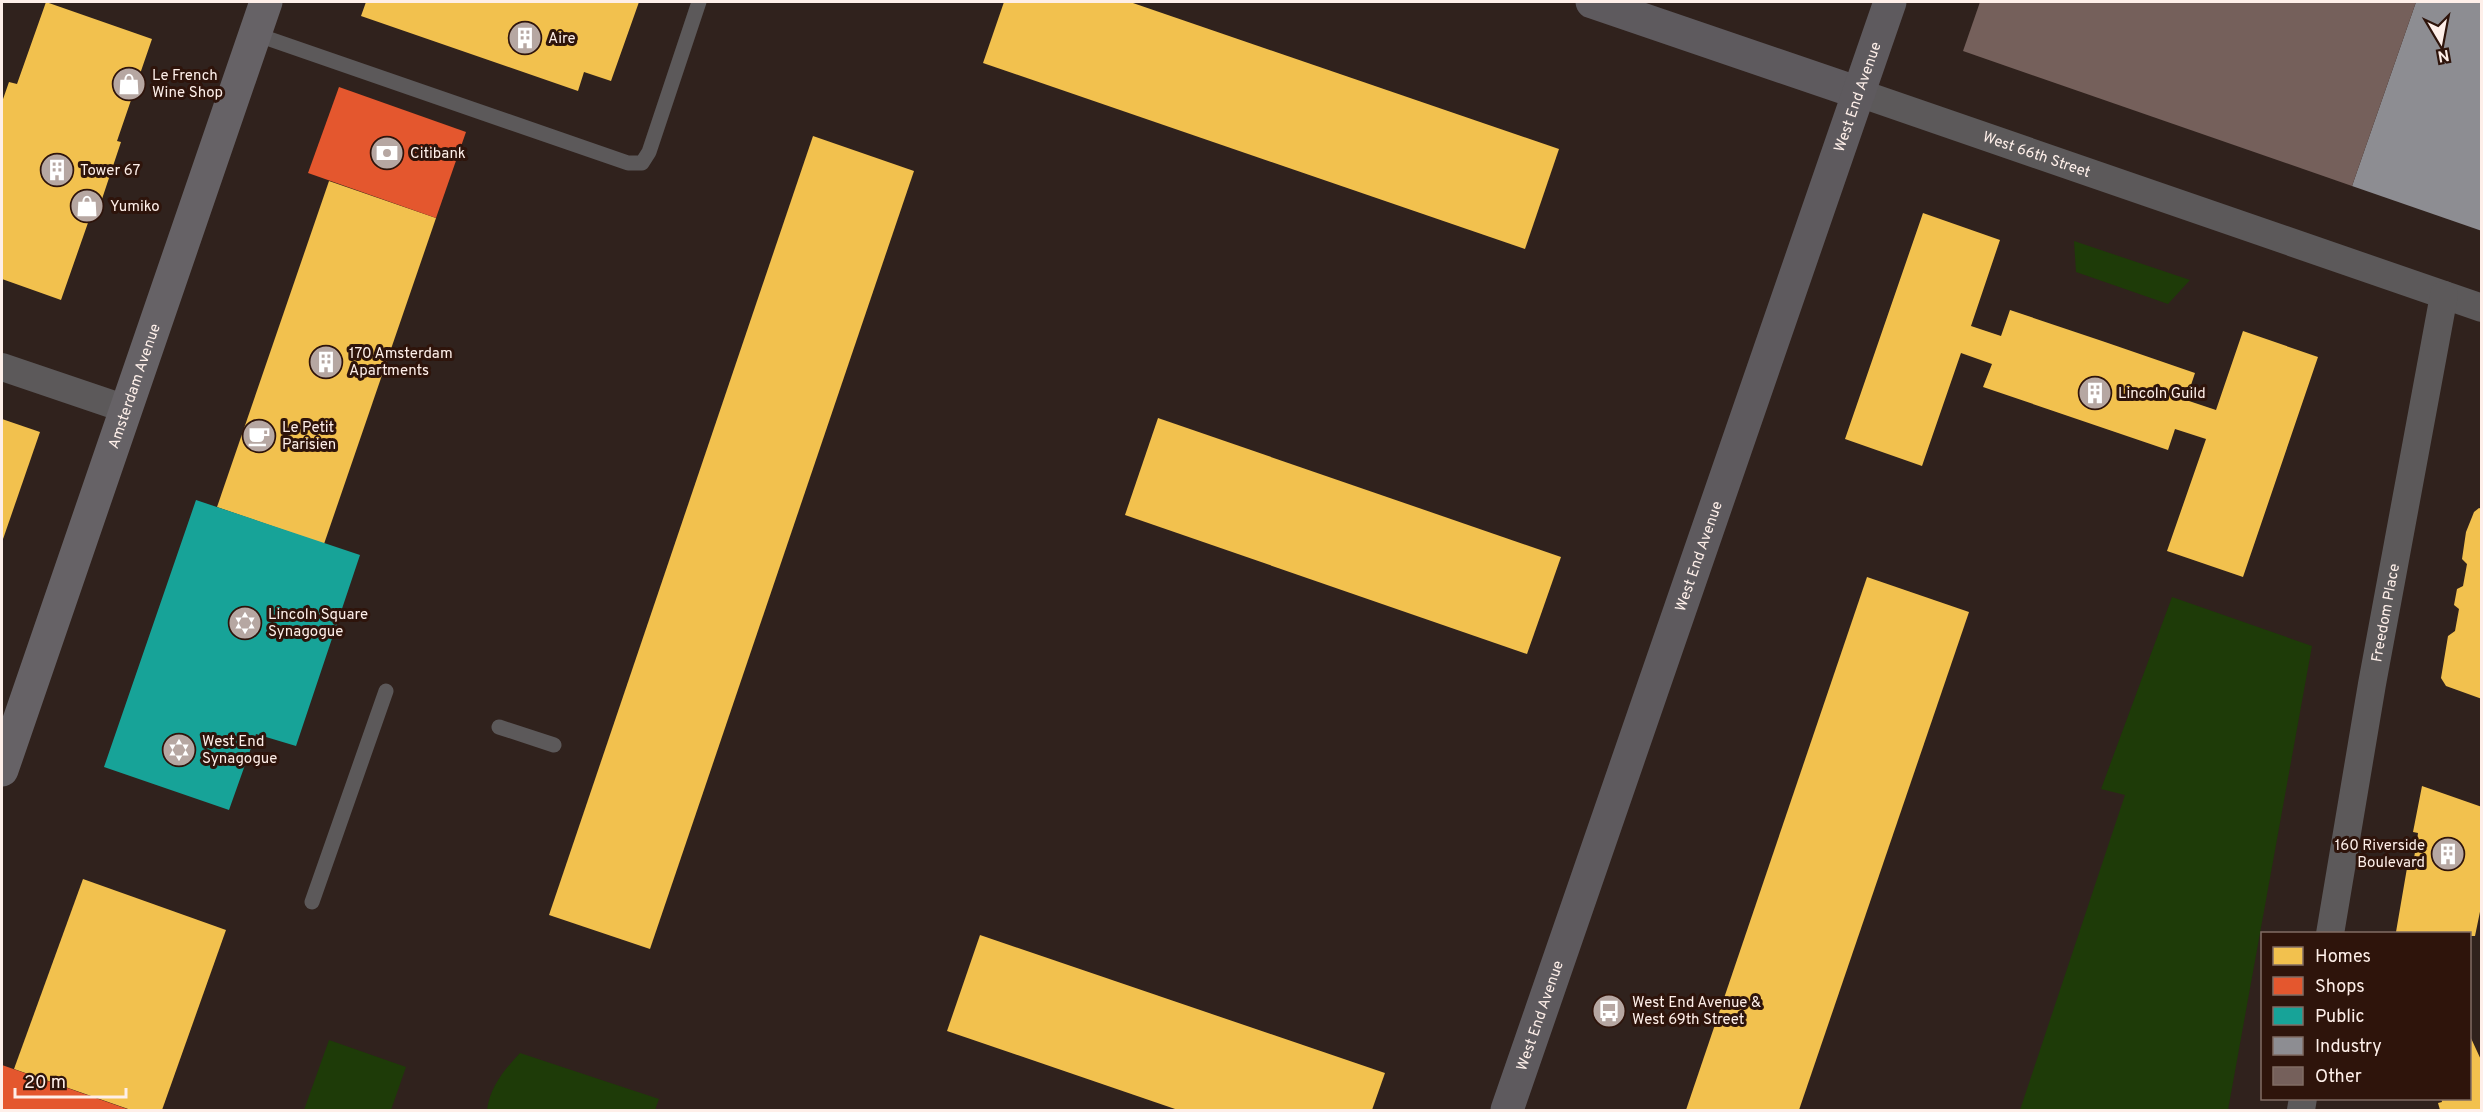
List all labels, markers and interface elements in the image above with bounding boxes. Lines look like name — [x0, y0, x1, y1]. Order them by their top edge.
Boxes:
north arrow — [2411, 12, 2471, 72]
building icon: Aire — [507, 20, 543, 56]
place label: Aire — [548, 30, 576, 49]
street label: West End Avenue — [1831, 40, 1886, 155]
text: N — [2436, 44, 2451, 66]
shop icon: Le French Wine Shop — [111, 66, 147, 102]
place label: Le French Wine Shop — [152, 67, 223, 103]
street label: West 66th Street — [1980, 128, 2093, 183]
bank icon: Citibank — [369, 135, 405, 171]
place label: Citibank — [410, 145, 466, 164]
building icon: Tower 67 — [39, 152, 75, 188]
place label: Tower 67 — [80, 162, 140, 181]
shop icon: Yumiko — [69, 188, 105, 224]
place label: Yumiko — [110, 198, 160, 217]
street label: Amsterdam Avenue — [105, 321, 166, 452]
building icon: 170 Amsterdam Apartments — [308, 344, 344, 380]
place label: 170 Amsterdam Apartments — [349, 345, 453, 381]
building icon: Lincoln Guild — [2077, 375, 2113, 411]
place label: Lincoln Guild — [2118, 385, 2206, 404]
cafe icon: Le Petit Parisien — [241, 418, 277, 454]
place label: Le Petit Parisien — [282, 419, 336, 455]
street label: West End Avenue — [1672, 499, 1728, 614]
street label: Freedom Place — [2368, 562, 2405, 664]
synagogue icon: Lincoln Square Synagogue — [227, 605, 263, 641]
place label: Lincoln Square Synagogue — [268, 606, 368, 642]
synagogue icon: West End Synagogue — [161, 732, 197, 768]
place label: West End Synagogue — [202, 733, 277, 769]
building icon: 160 Riverside Boulevard — [2430, 836, 2466, 872]
place label: 160 Riverside Boulevard — [2335, 837, 2425, 873]
legend — [2261, 932, 2471, 1100]
text: Homes — [2315, 946, 2371, 969]
street label: West End Avenue — [1513, 958, 1569, 1074]
text: Shops — [2315, 976, 2365, 999]
bus stop icon: West End Avenue & West 69th Street — [1591, 993, 1627, 1029]
place label: West End Avenue & West 69th Street — [1632, 994, 1761, 1030]
text: Public — [2315, 1006, 2365, 1029]
text: Industry — [2315, 1036, 2382, 1059]
scale bar — [15, 1061, 126, 1099]
text: Other — [2315, 1066, 2362, 1089]
text: 20 m — [24, 1072, 66, 1095]

